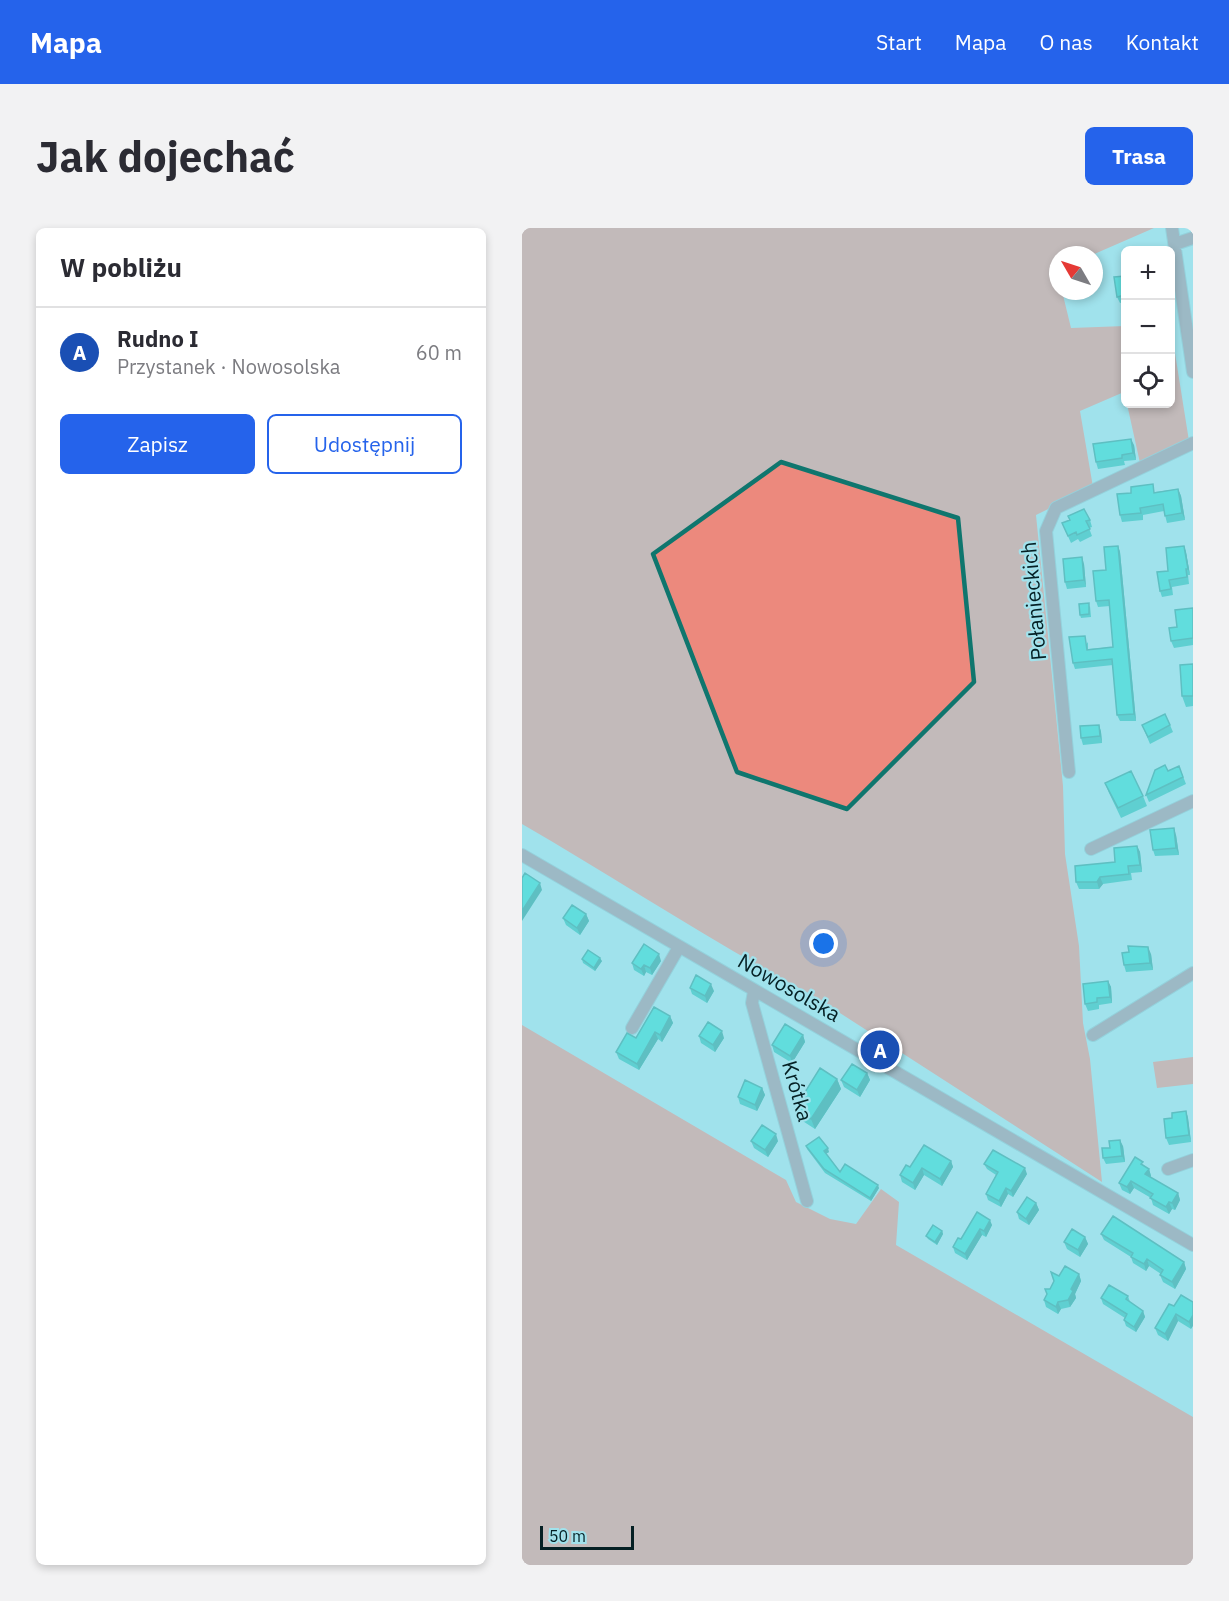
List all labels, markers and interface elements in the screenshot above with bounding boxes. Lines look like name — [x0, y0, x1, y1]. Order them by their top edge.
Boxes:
text: Mapa — [30, 24, 102, 61]
text: Start — [876, 28, 922, 56]
text: Mapa — [955, 28, 1007, 56]
text: O nas — [1040, 28, 1093, 56]
text: Kontakt — [1126, 28, 1199, 56]
button: Trasa — [1085, 127, 1193, 185]
text: Jak dojechać — [36, 129, 295, 184]
north arrow — [1049, 246, 1103, 300]
map controls — [1121, 246, 1175, 408]
button: + — [1121, 246, 1175, 300]
text: W pobliżu — [60, 250, 182, 284]
button: − — [1121, 300, 1175, 354]
text: Rudno I — [117, 324, 199, 353]
text: A — [73, 339, 86, 366]
text: 60 m — [416, 339, 462, 366]
text: Przystanek · Nowosolska — [117, 353, 341, 380]
button: locate — [1121, 354, 1175, 408]
button: Zapisz — [60, 414, 255, 474]
button: Udostępnij — [267, 414, 462, 474]
street label: Połanieckich — [1014, 540, 1052, 662]
your location — [809, 929, 838, 958]
street label: Nowosolska — [733, 946, 846, 1028]
pin: A — [860, 1028, 900, 1072]
street label: Krótka — [776, 1057, 820, 1124]
scale bar — [540, 1523, 634, 1550]
text: 50 m — [549, 1526, 586, 1546]

